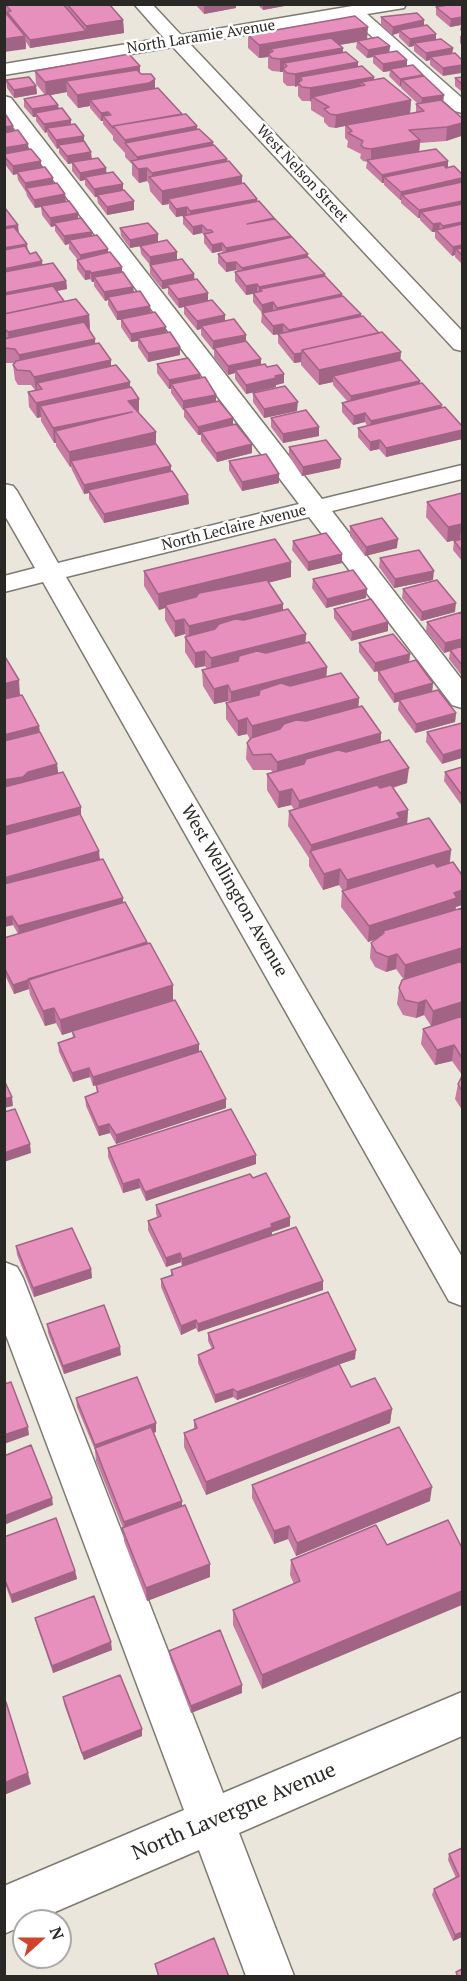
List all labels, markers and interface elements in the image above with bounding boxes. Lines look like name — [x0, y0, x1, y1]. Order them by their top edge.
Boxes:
street label: North Laramie Avenue — [126, 16, 276, 58]
street label: West Nelson Street — [252, 122, 352, 226]
street label: North Leclaire Avenue — [160, 501, 308, 555]
street label: West Wellington Avenue — [176, 801, 292, 981]
street label: North Lavergne Avenue — [128, 1758, 340, 1866]
north arrow — [12, 1909, 72, 1969]
text: N — [44, 1924, 69, 1943]

